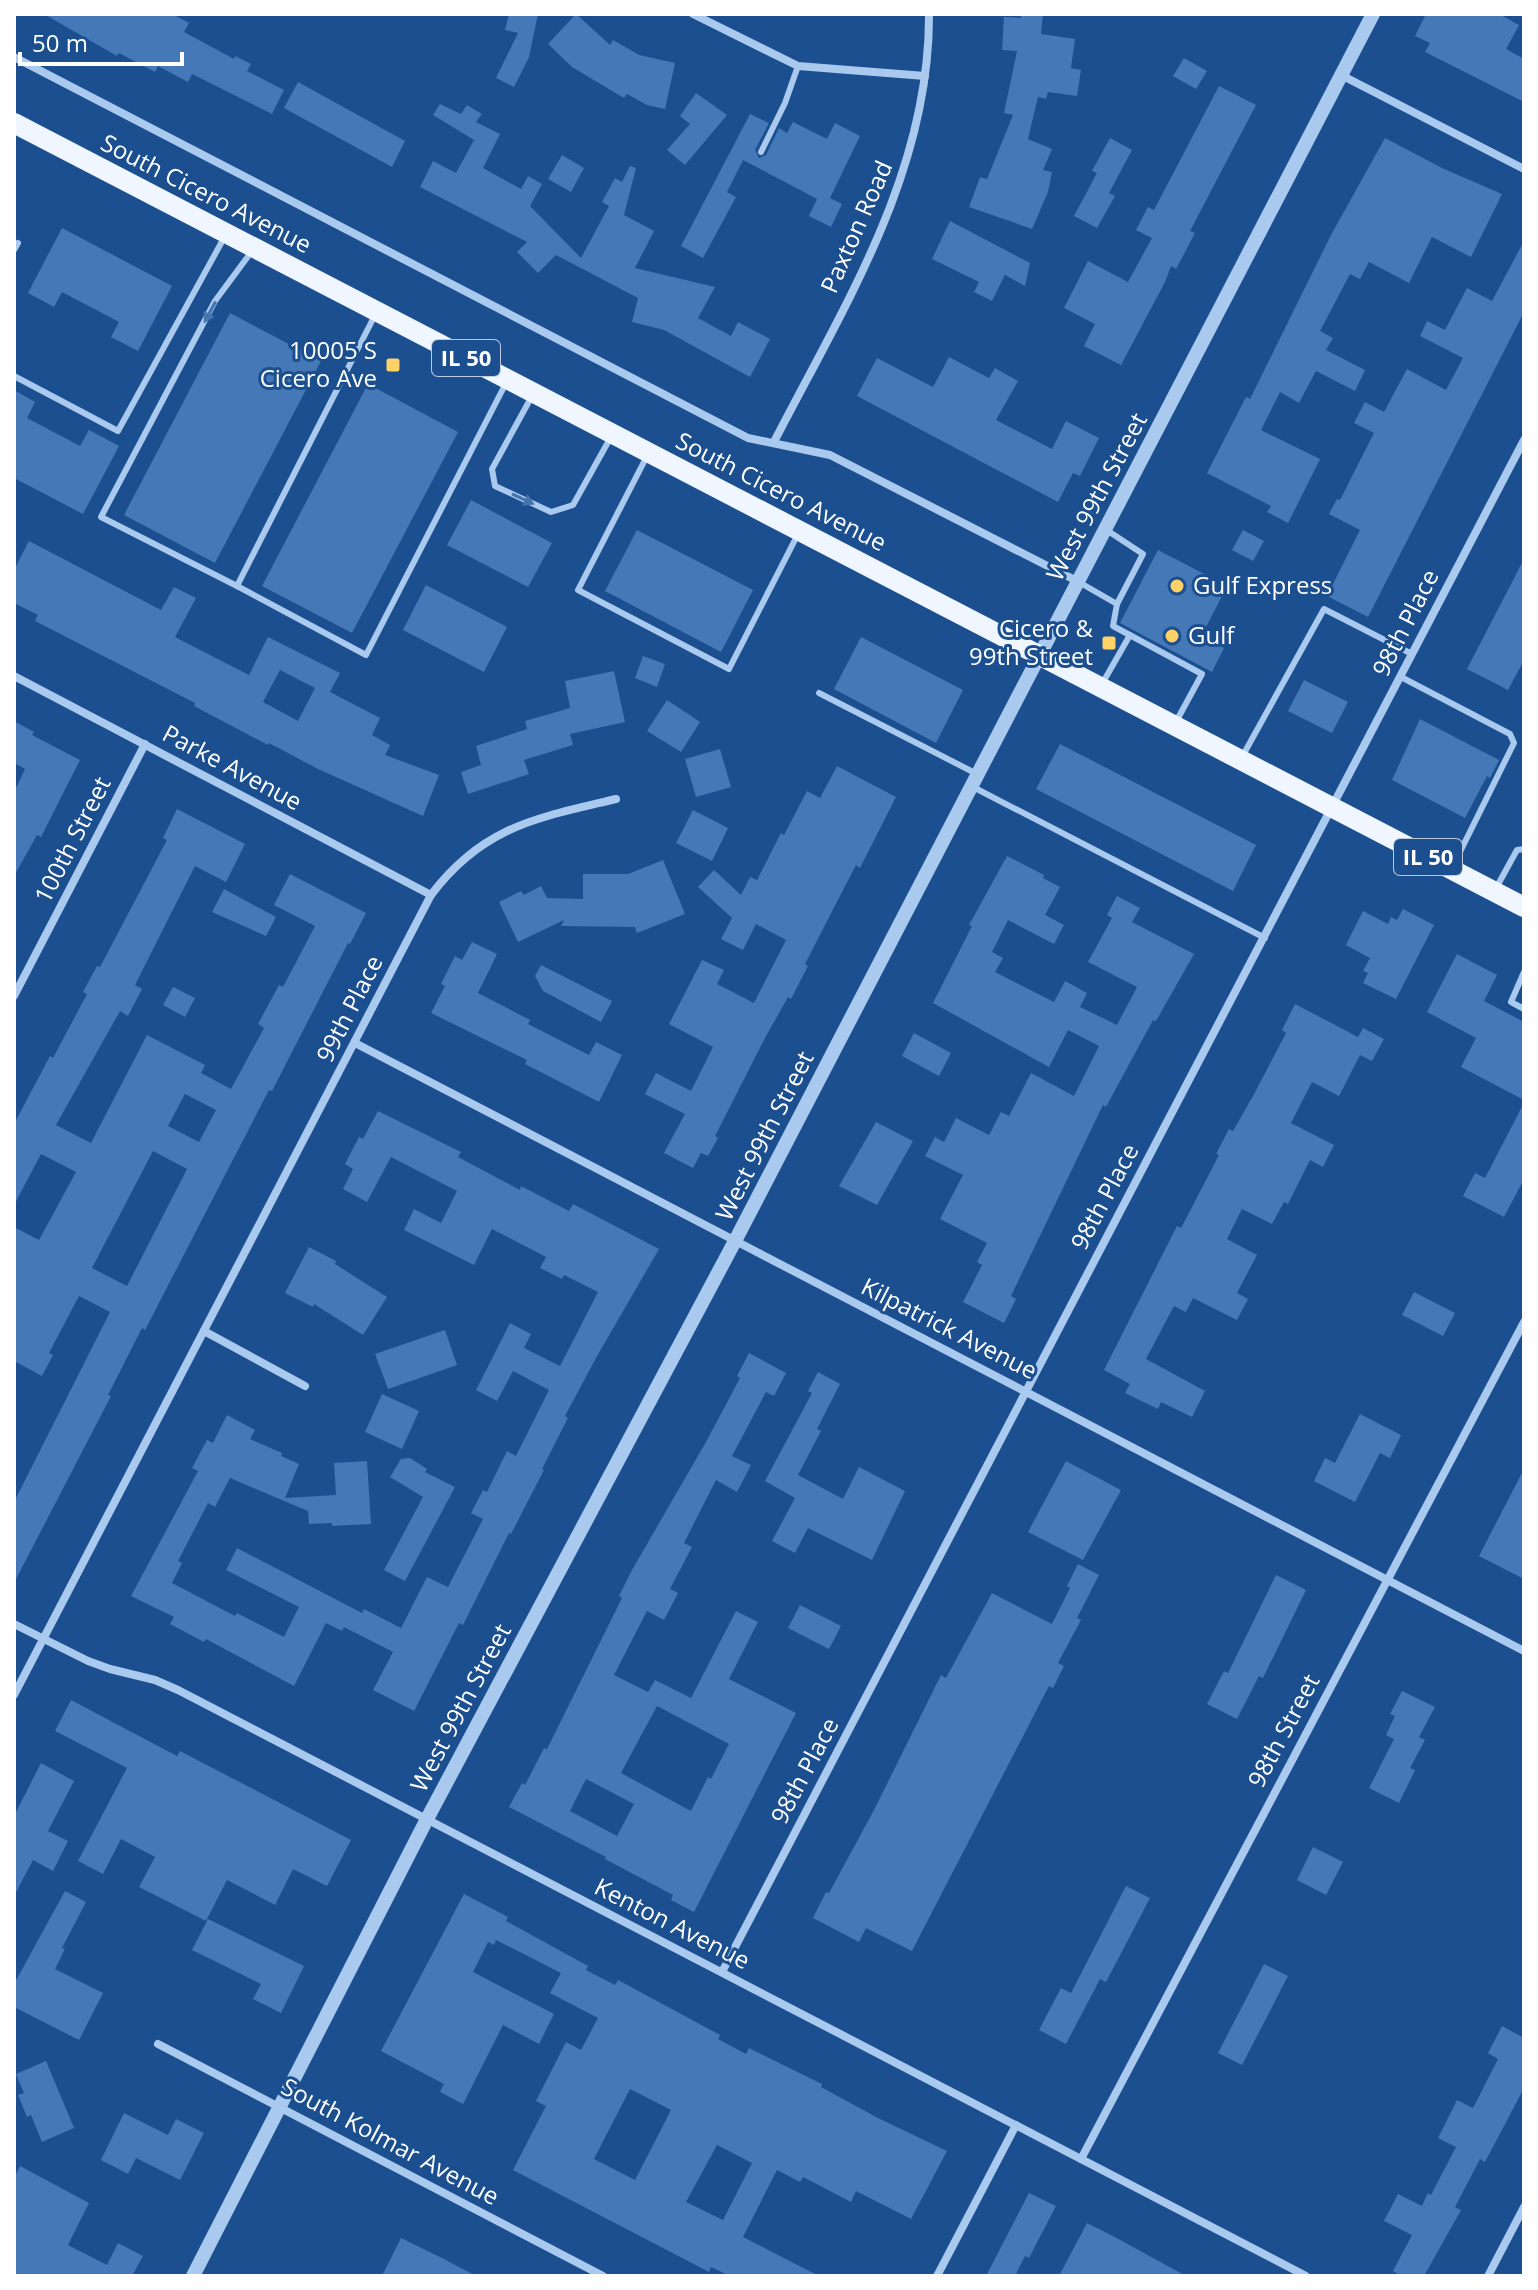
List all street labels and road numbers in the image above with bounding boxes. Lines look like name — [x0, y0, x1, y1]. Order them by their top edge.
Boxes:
street label: South Cicero Avenue — [96, 125, 318, 260]
street label: Paxton Road — [812, 155, 899, 298]
road number: IL 50 — [432, 340, 500, 376]
street label: West 99th Street — [1037, 406, 1154, 586]
street label: South Cicero Avenue — [671, 423, 893, 558]
street label: 98th Place — [1364, 563, 1446, 681]
street label: Parke Avenue — [157, 716, 308, 817]
street label: 100th Street — [26, 770, 118, 908]
road number: IL 50 — [1394, 839, 1462, 875]
street label: 99th Place — [308, 949, 390, 1067]
street label: West 99th Street — [707, 1045, 821, 1226]
street label: 98th Place — [1062, 1137, 1145, 1255]
street label: Kilpatrick Avenue — [856, 1269, 1043, 1386]
street label: West 99th Street — [401, 1617, 518, 1797]
street label: 98th Street — [1239, 1668, 1326, 1793]
street label: 98th Place — [762, 1711, 845, 1829]
street label: Kenton Avenue — [589, 1869, 756, 1976]
street label: South Kolmar Avenue — [276, 2069, 505, 2212]

